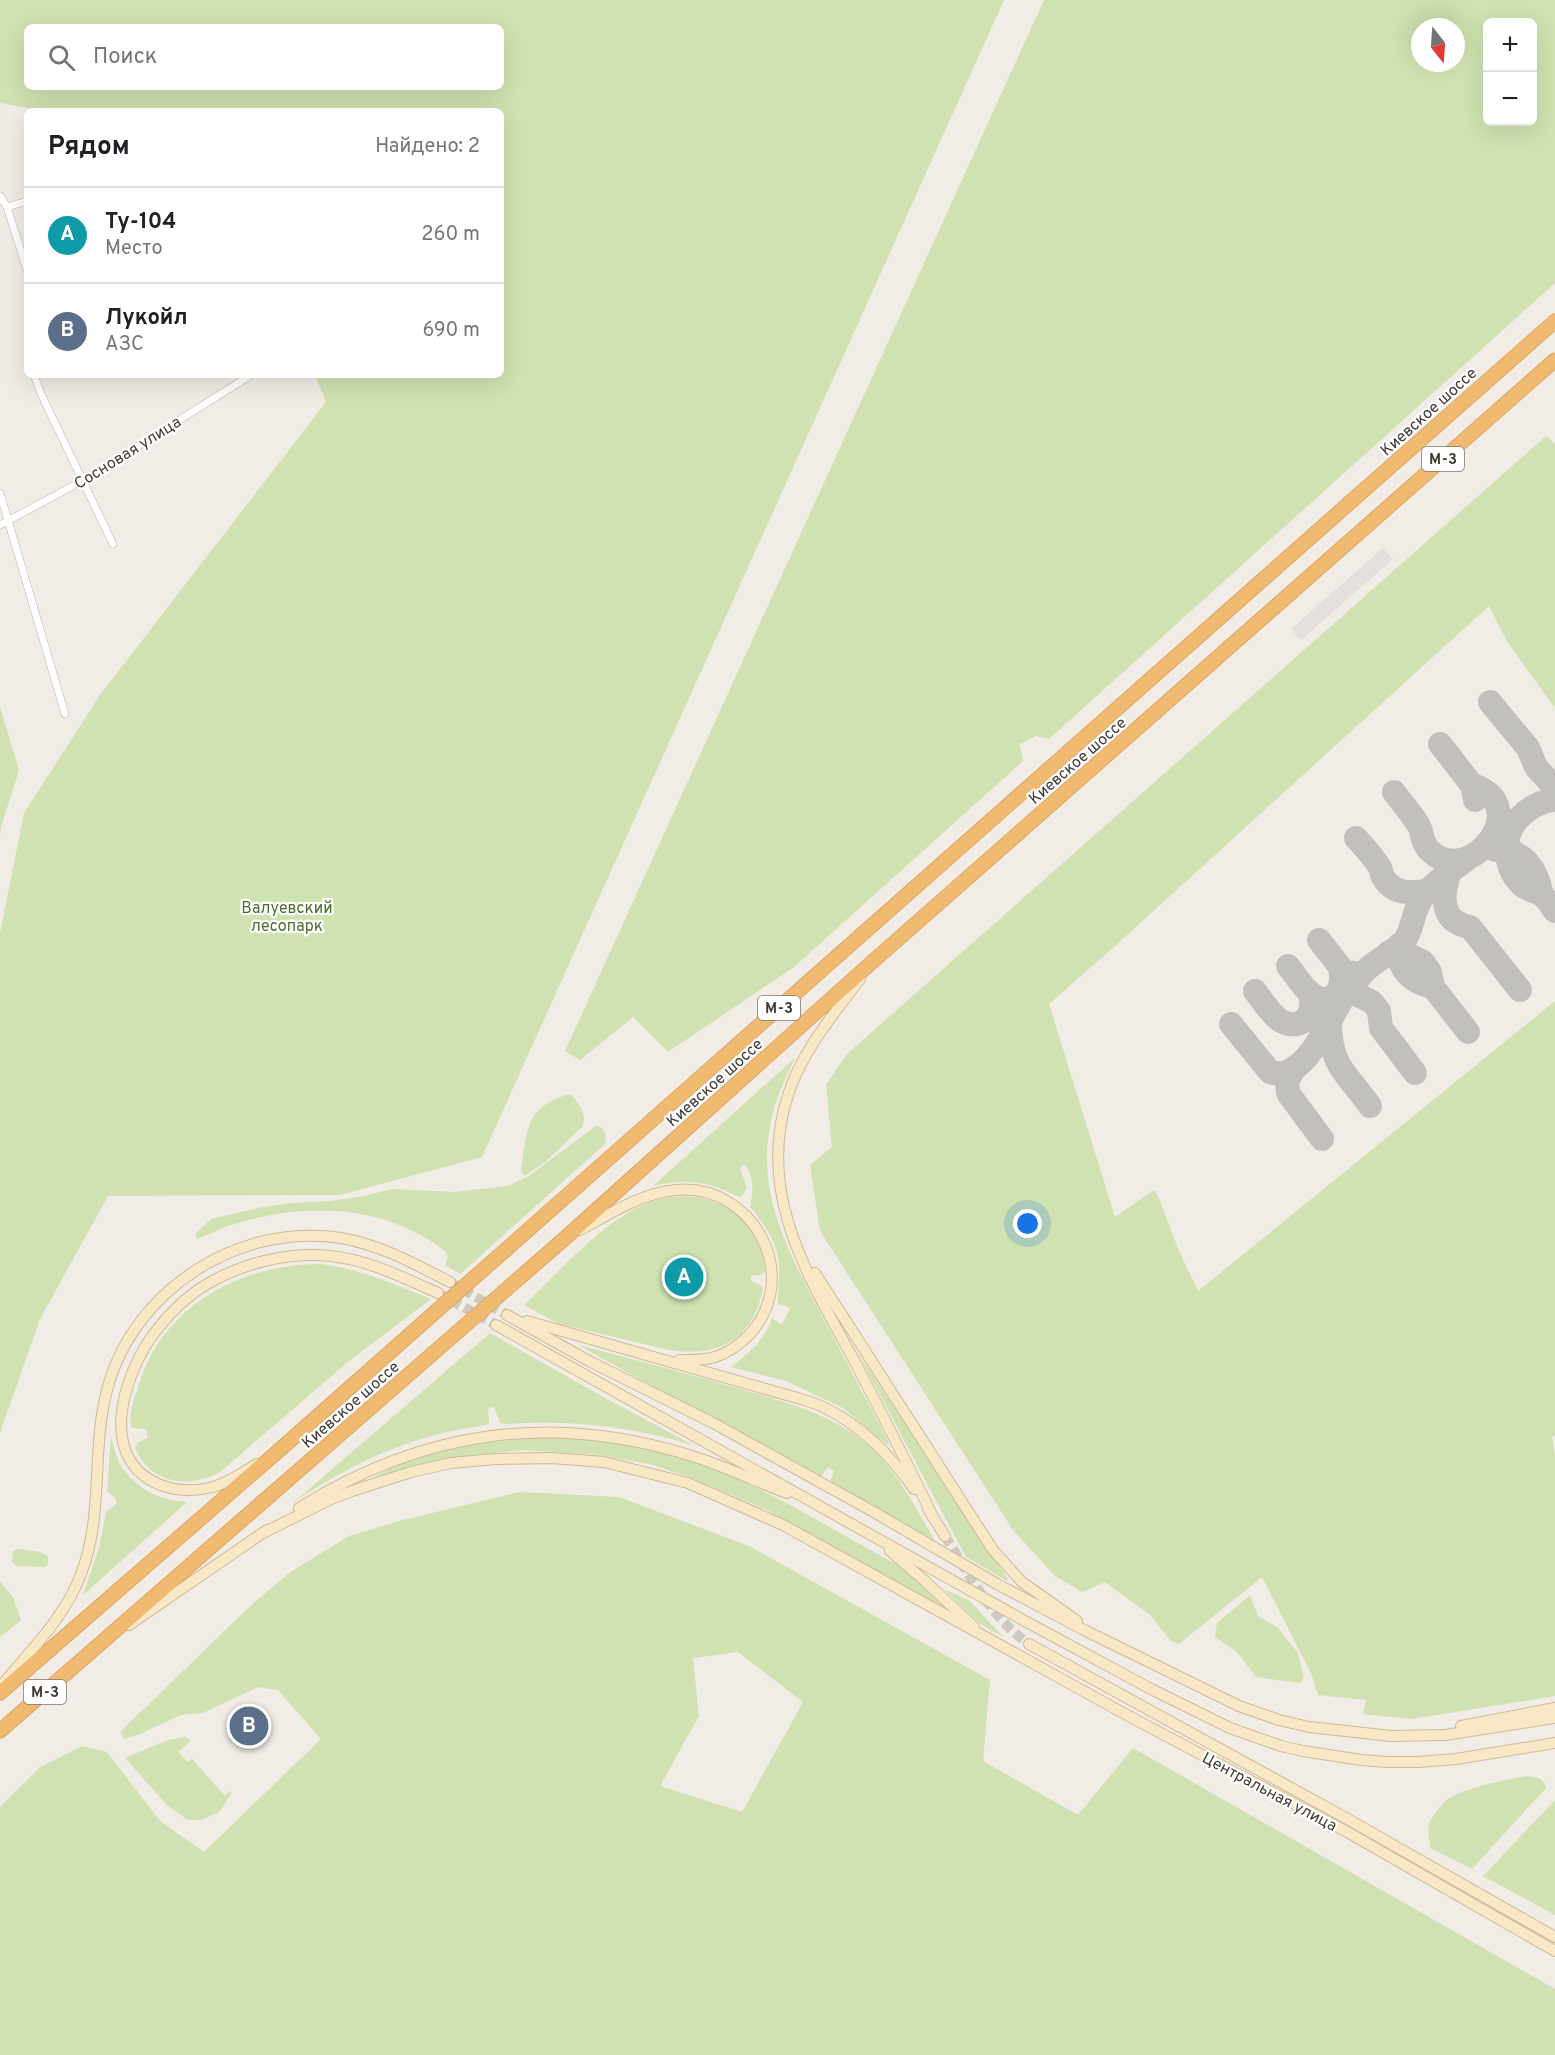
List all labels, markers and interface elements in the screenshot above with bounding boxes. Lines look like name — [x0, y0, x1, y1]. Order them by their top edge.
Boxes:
north arrow — [1411, 18, 1465, 72]
map controls — [1483, 18, 1537, 126]
button: + — [1483, 18, 1537, 72]
search box — [24, 24, 504, 90]
icon: search — [45, 41, 78, 74]
text: Поиск — [93, 44, 157, 71]
button: − — [1483, 72, 1537, 126]
text: Рядом — [48, 131, 130, 164]
text: Найдено: 2 — [375, 134, 480, 160]
text: Ту-104 — [105, 209, 176, 236]
text: A — [60, 222, 75, 248]
text: 260 m — [421, 222, 480, 248]
text: Место — [105, 236, 163, 262]
text: Лукойл — [105, 305, 188, 332]
text: B — [61, 318, 74, 344]
text: 690 m — [423, 318, 480, 344]
text: АЗС — [105, 332, 144, 358]
street label: Киевское шоссе — [1377, 364, 1482, 461]
street label: Сосновая улица — [71, 413, 185, 495]
road number: М-3 — [1422, 447, 1464, 471]
street label: Киевское шоссе — [1025, 714, 1131, 809]
park label: Валуевский лесопарк — [241, 899, 333, 937]
road number: М-3 — [758, 996, 800, 1020]
street label: Киевское шоссе — [663, 1035, 768, 1132]
your location — [1013, 1209, 1042, 1238]
pin: A — [664, 1254, 704, 1300]
street label: Киевское шоссе — [298, 1358, 404, 1453]
road number: М-3 — [24, 1680, 66, 1704]
pin: B — [230, 1704, 268, 1748]
street label: Центральная улица — [1198, 1749, 1340, 1837]

